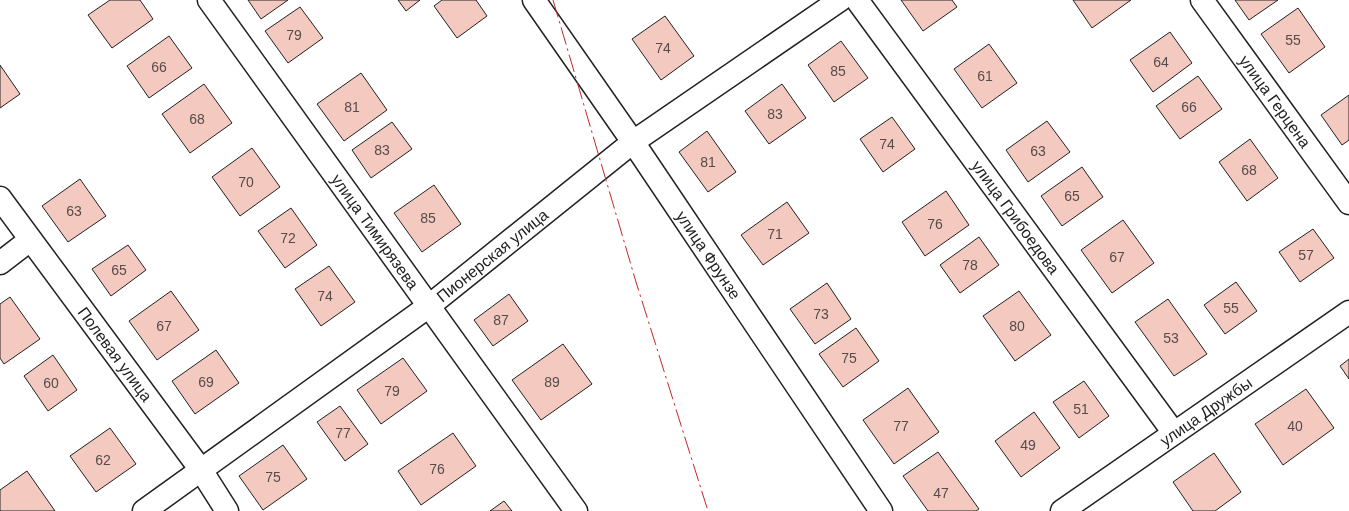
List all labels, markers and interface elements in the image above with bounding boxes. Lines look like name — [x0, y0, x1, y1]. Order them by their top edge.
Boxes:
house number: 79 — [286, 27, 302, 43]
house number: 55 — [1285, 32, 1301, 48]
house number: 74 — [655, 40, 671, 56]
street label: улица Герцена — [1236, 52, 1314, 151]
house number: 64 — [1153, 54, 1169, 70]
house number: 66 — [151, 59, 167, 75]
house number: 85 — [830, 63, 846, 79]
house number: 61 — [977, 68, 993, 84]
house number: 81 — [344, 99, 360, 115]
house number: 66 — [1181, 99, 1197, 115]
house number: 83 — [767, 106, 783, 122]
house number: 68 — [189, 111, 205, 127]
house number: 74 — [879, 136, 895, 152]
house number: 83 — [374, 142, 390, 158]
house number: 63 — [1030, 143, 1046, 159]
house number: 81 — [700, 154, 716, 170]
street label: улица Грибоедова — [968, 157, 1063, 277]
house number: 68 — [1241, 162, 1257, 178]
street label: улица Тимирязева — [328, 171, 422, 292]
house number: 70 — [238, 174, 254, 190]
house number: 65 — [1064, 188, 1080, 204]
house number: 63 — [66, 203, 82, 219]
street label: Пионерская улица — [434, 206, 551, 305]
street label: улица Фрунзе — [673, 208, 744, 302]
house number: 85 — [420, 210, 436, 226]
house number: 76 — [927, 216, 943, 232]
house number: 71 — [767, 226, 783, 242]
house number: 72 — [280, 230, 296, 246]
house number: 57 — [1298, 247, 1314, 263]
house number: 67 — [1109, 249, 1125, 265]
house number: 78 — [962, 257, 978, 273]
house number: 65 — [111, 262, 127, 278]
house number: 74 — [317, 288, 333, 304]
house number: 55 — [1223, 300, 1239, 316]
street label: Полевая улица — [75, 304, 155, 405]
house number: 73 — [813, 306, 829, 322]
house number: 87 — [493, 312, 509, 328]
house number: 67 — [156, 318, 172, 334]
house number: 80 — [1009, 318, 1025, 334]
house number: 53 — [1163, 330, 1179, 346]
house number: 75 — [841, 350, 857, 366]
house number: 69 — [198, 374, 214, 390]
house number: 89 — [544, 374, 560, 390]
street label: улица Дружбы — [1157, 374, 1255, 449]
house number: 60 — [43, 375, 59, 391]
house number: 79 — [384, 383, 400, 399]
house number: 51 — [1073, 401, 1089, 417]
house number: 77 — [893, 418, 909, 434]
house number: 40 — [1287, 418, 1303, 434]
house number: 77 — [335, 425, 351, 441]
house number: 49 — [1020, 437, 1036, 453]
house number: 62 — [95, 452, 111, 468]
house number: 76 — [429, 461, 445, 477]
house number: 75 — [265, 469, 281, 485]
house number: 47 — [933, 485, 949, 501]

